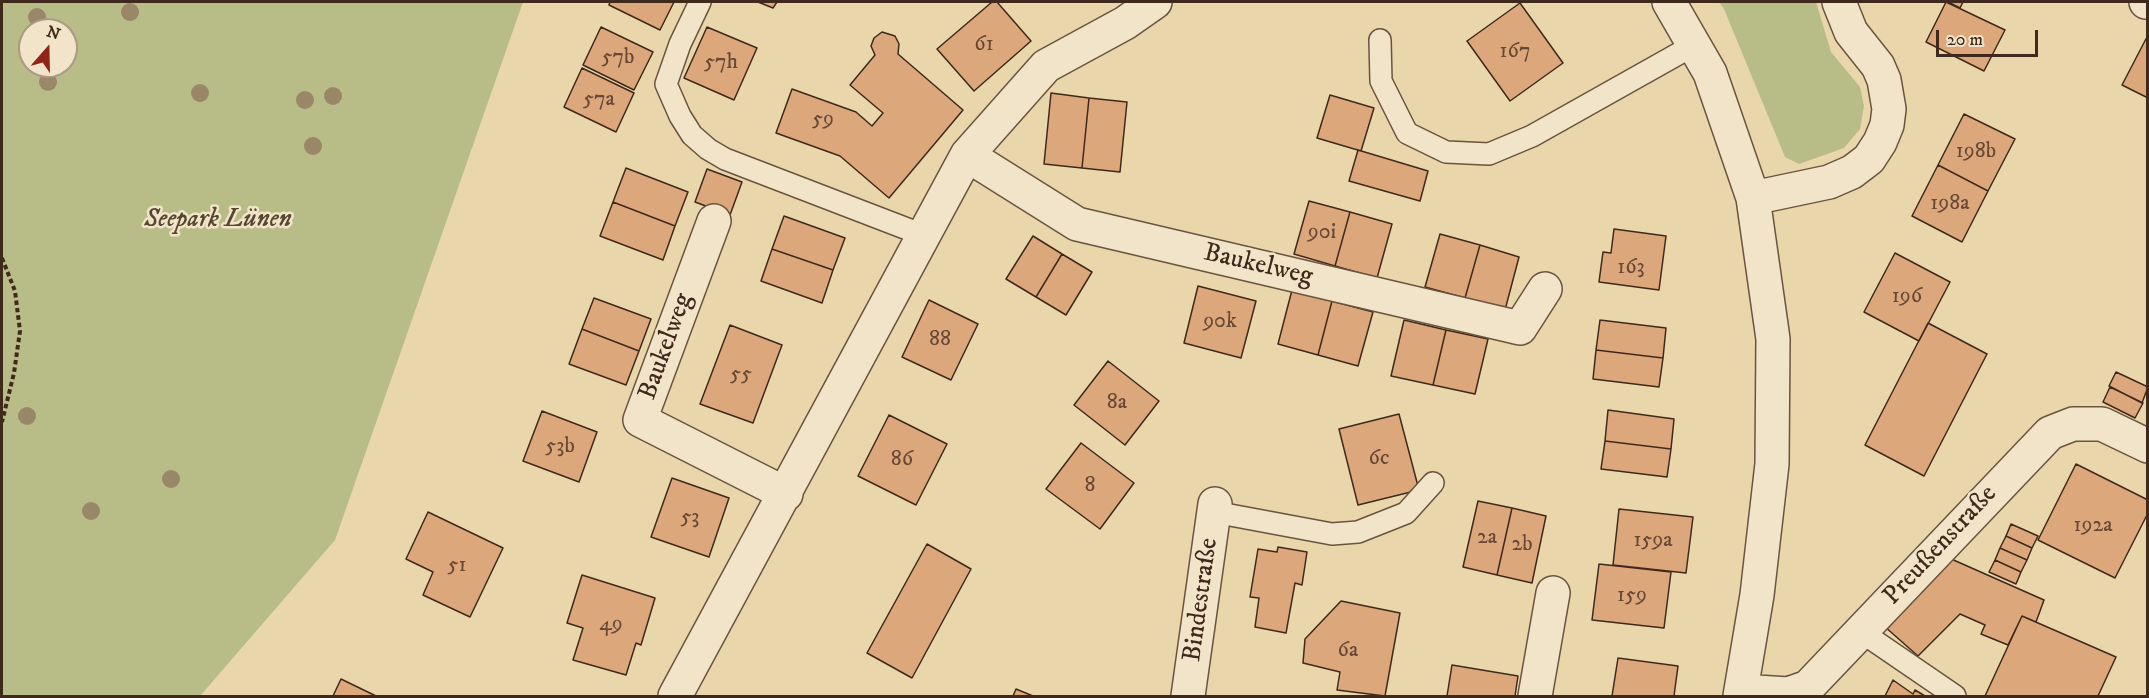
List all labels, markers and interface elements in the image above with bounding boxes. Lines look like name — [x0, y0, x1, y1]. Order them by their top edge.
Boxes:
north arrow — [18, 18, 78, 78]
scale bar — [1939, 18, 2041, 56]
text: N — [44, 21, 63, 45]
text: 20 m — [1947, 29, 1983, 51]
house number: 61 — [974, 32, 994, 58]
house number: 167 — [1499, 39, 1531, 65]
house number: 57b — [602, 45, 634, 71]
house number: 57h — [704, 50, 738, 76]
house number: 57a — [583, 87, 615, 113]
house number: 59 — [812, 107, 834, 133]
house number: 198b — [1956, 139, 1996, 165]
house number: 198a — [1930, 191, 1970, 217]
park label: Seepark Lünen — [144, 205, 292, 237]
house number: 90i — [1308, 220, 1336, 246]
street label: Baukelweg — [1200, 238, 1316, 294]
house number: 163 — [1617, 255, 1645, 281]
house number: 196 — [1892, 284, 1922, 310]
street label: Baukelweg — [633, 289, 701, 405]
house number: 90k — [1203, 309, 1237, 335]
house number: 88 — [929, 327, 951, 353]
house number: 55 — [730, 362, 752, 388]
house number: 8a — [1107, 390, 1127, 416]
house number: 53b — [545, 434, 575, 460]
house number: 6c — [1369, 446, 1389, 472]
house number: 86 — [891, 447, 913, 473]
house number: 8 — [1084, 473, 1096, 499]
street label: Preußenstraße — [1878, 480, 2004, 612]
house number: 53 — [680, 505, 700, 531]
house number: 192a — [2073, 513, 2113, 539]
house number: 2a — [1477, 525, 1497, 551]
house number: 159a — [1633, 528, 1673, 554]
house number: 2b — [1511, 532, 1533, 558]
street label: Bindestraße — [1178, 536, 1226, 664]
house number: 51 — [447, 553, 467, 579]
house number: 159 — [1617, 583, 1647, 609]
house number: 49 — [599, 612, 623, 638]
house number: 6a — [1338, 638, 1358, 664]

